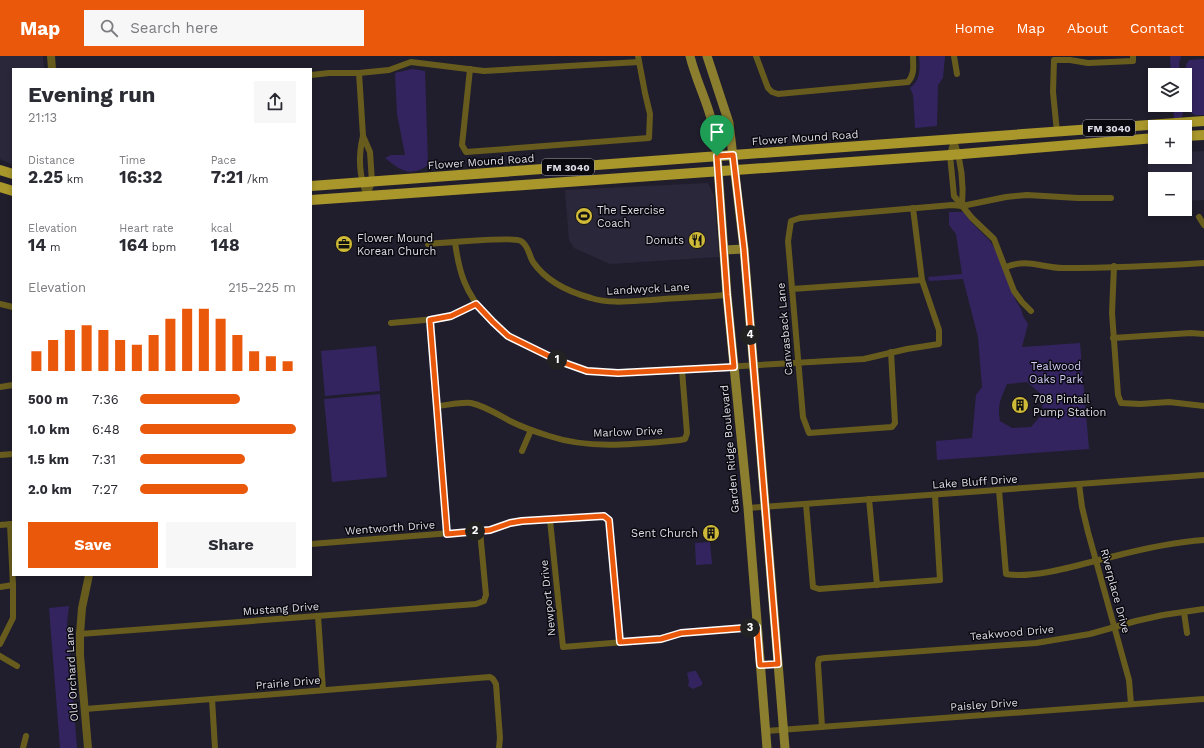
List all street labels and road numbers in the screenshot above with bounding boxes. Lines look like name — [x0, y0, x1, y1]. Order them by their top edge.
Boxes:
road number: FM 3040 — [1083, 120, 1135, 136]
street label: Flower Mound Road — [751, 128, 859, 148]
street label: Flower Mound Road — [427, 152, 535, 172]
road number: FM 3040 — [542, 159, 594, 175]
street label: Landwyck Lane — [606, 280, 690, 298]
street label: Canvasback Lane — [774, 282, 796, 376]
street label: Garden Ridge Boulevard — [718, 384, 742, 514]
street label: Marlow Drive — [593, 424, 663, 440]
street label: Lake Bluff Drive — [932, 473, 1018, 491]
street label: Wentworth Drive — [345, 518, 435, 538]
street label: Riverplace Drive — [1097, 547, 1133, 635]
street label: Newport Drive — [538, 559, 558, 637]
street label: Mustang Drive — [242, 600, 320, 618]
street label: Teakwood Drive — [969, 623, 1055, 643]
street label: Old Orchard Lane — [63, 626, 81, 722]
street label: Prairie Drive — [255, 674, 321, 692]
street label: Paisley Drive — [950, 696, 1018, 714]

